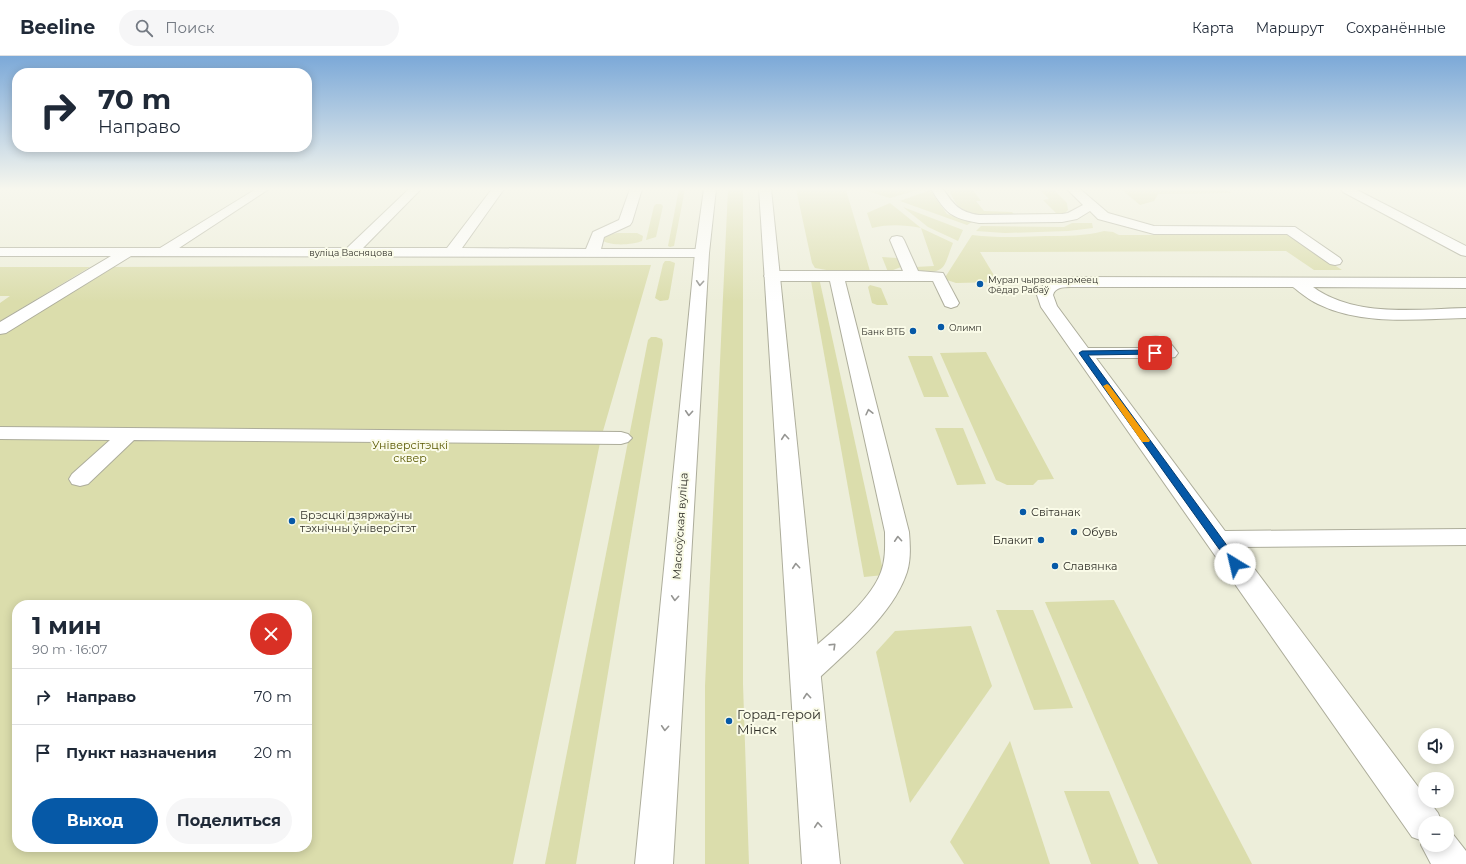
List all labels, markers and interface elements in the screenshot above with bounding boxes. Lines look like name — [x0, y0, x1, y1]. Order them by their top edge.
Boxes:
search box — [119, 10, 399, 46]
text: Beeline — [20, 16, 95, 39]
icon: search — [133, 17, 155, 39]
text: Поиск — [165, 18, 215, 37]
text: Карта — [1192, 19, 1234, 37]
text: Маршрут — [1256, 19, 1324, 37]
text: Сохранённые — [1346, 19, 1446, 37]
text: 70 m — [98, 82, 171, 116]
icon: right — [32, 84, 84, 136]
text: Направо — [98, 116, 181, 138]
street label: вуліца Васняцова — [309, 247, 393, 258]
place label: Мурал чырвонаармеец Фёдар Рабаў — [988, 274, 1098, 295]
marker: Мурал чырвонаармеец Фёдар Рабаў — [975, 279, 985, 289]
one-way arrow — [695, 280, 704, 286]
marker: Олимп — [936, 322, 946, 332]
place label: Олимп — [949, 322, 982, 333]
place label: Банк ВТБ — [861, 326, 905, 337]
marker: Банк ВТБ — [908, 326, 918, 336]
pin — [1138, 336, 1172, 370]
icon: arrive — [1144, 342, 1166, 364]
one-way arrow — [865, 409, 873, 415]
one-way arrow — [685, 410, 694, 416]
one-way arrow — [781, 434, 790, 440]
park label: Універсітэцкі сквер — [372, 438, 448, 465]
street label: Маскоўская вуліца — [669, 472, 691, 580]
place label: Світанак — [1031, 505, 1081, 519]
marker: Світанак — [1018, 507, 1028, 517]
place label: Брэсцкі дзяржаўны тэхнічны ўніверсітэт — [300, 508, 417, 535]
marker: Брэсцкі дзяржаўны тэхнічны ўніверсітэт — [287, 516, 297, 526]
place label: Обувь — [1082, 525, 1117, 539]
marker: Обувь — [1069, 527, 1079, 537]
place label: Блакит — [993, 533, 1034, 547]
marker: Блакит — [1036, 535, 1046, 545]
one-way arrow — [893, 536, 902, 542]
position arrow — [1214, 543, 1256, 585]
place label: Славянка — [1063, 559, 1117, 573]
marker: Славянка — [1050, 561, 1060, 571]
one-way arrow — [792, 563, 801, 569]
one-way arrow — [670, 595, 679, 601]
text: 1 мин — [32, 611, 101, 640]
button: close — [250, 613, 292, 655]
text: 90 m · 16:07 — [32, 641, 107, 657]
one-way arrow — [828, 643, 836, 650]
icon: right — [32, 686, 54, 708]
text: Направо — [66, 687, 136, 706]
text: 70 m — [254, 687, 292, 706]
one-way arrow — [802, 693, 811, 699]
place label: Горад-герой Мінск — [737, 706, 821, 737]
marker: Горад-герой Мінск — [724, 716, 734, 726]
one-way arrow — [660, 725, 669, 731]
map controls — [1418, 728, 1454, 852]
button: sound — [1418, 728, 1454, 764]
icon: arrive — [32, 742, 54, 764]
text: Пункт назначения — [66, 743, 217, 762]
text: 20 m — [254, 743, 292, 762]
button: + — [1418, 772, 1454, 808]
button: Выход — [32, 798, 158, 844]
button: Поделиться — [166, 798, 292, 844]
button: − — [1418, 816, 1454, 852]
one-way arrow — [814, 822, 823, 828]

